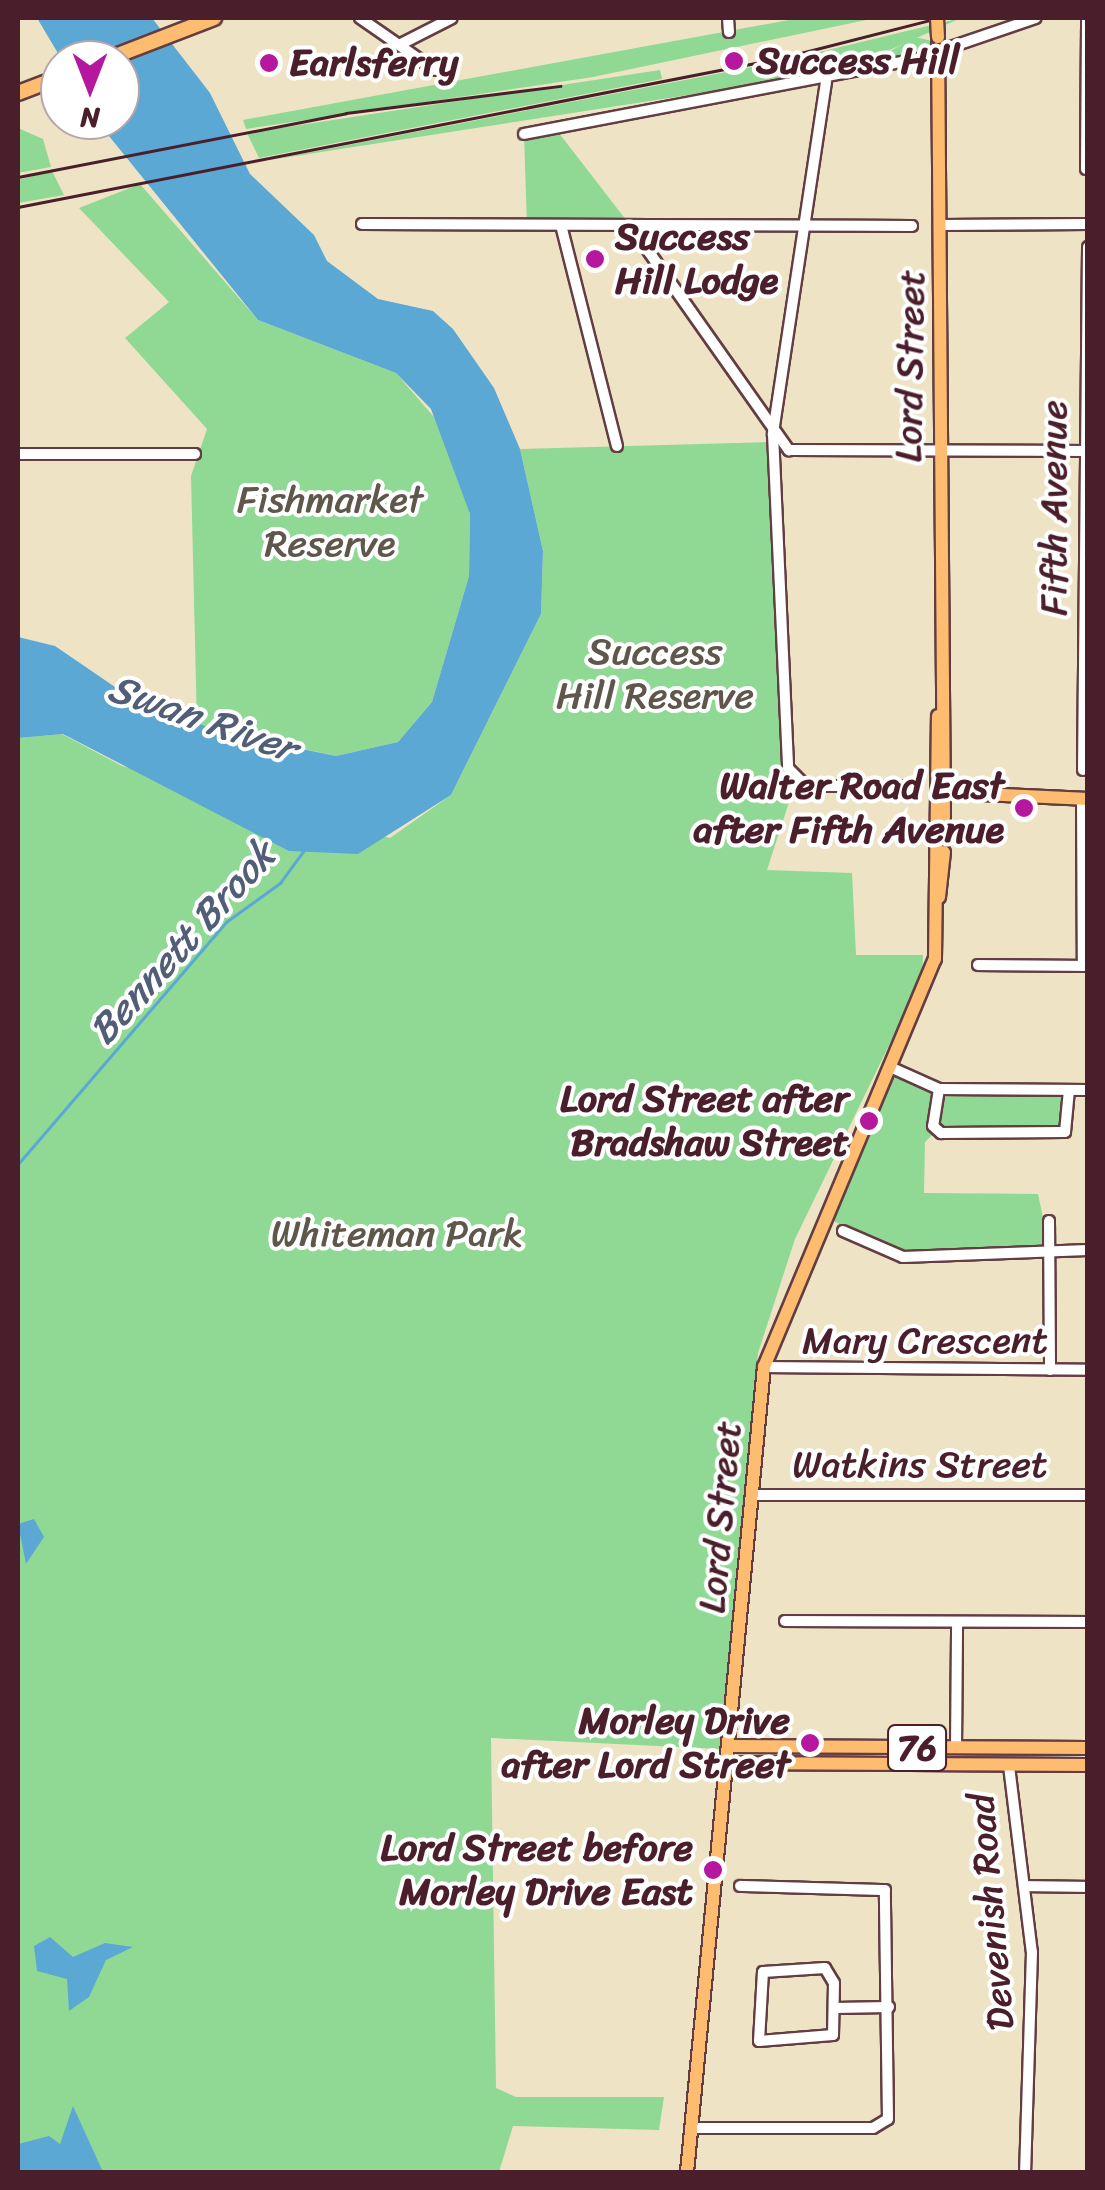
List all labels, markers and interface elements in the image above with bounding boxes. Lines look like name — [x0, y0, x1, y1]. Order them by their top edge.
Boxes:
place label: Success Hill — [756, 38, 960, 84]
north arrow — [40, 40, 140, 140]
place label: Earlsferry — [289, 40, 458, 86]
marker: Success Hill — [721, 48, 747, 74]
marker: Earlsferry — [258, 52, 280, 74]
text: N — [80, 94, 100, 143]
place label: Success Hill Lodge — [615, 214, 780, 304]
marker: Success Hill Lodge — [584, 248, 606, 270]
street label: Lord Street — [886, 269, 934, 463]
street label: Fifth Avenue — [1031, 401, 1077, 615]
park label: Fishmarket Reserve — [237, 477, 423, 566]
park label: Success Hill Reserve — [555, 629, 755, 718]
water label: Swan River — [102, 663, 302, 773]
place label: Walter Road East after Fifth Avenue — [694, 763, 1004, 852]
marker: Walter Road East after Fifth Avenue — [1013, 797, 1035, 819]
water label: Bennett Brook — [78, 832, 286, 1054]
place label: Lord Street after Bradshaw Street — [560, 1076, 849, 1166]
marker: Lord Street after Bradshaw Street — [858, 1110, 880, 1132]
park label: Whiteman Park — [271, 1211, 523, 1257]
street label: Mary Crescent — [801, 1318, 1049, 1364]
street label: Lord Street — [689, 1419, 751, 1615]
street label: Watkins Street — [793, 1442, 1047, 1488]
place label: Morley Drive after Lord Street — [501, 1698, 790, 1788]
road number: 76 — [887, 1718, 947, 1778]
marker: Morley Drive after Lord Street — [799, 1732, 821, 1754]
street label: Devenish Road — [958, 1792, 1024, 2032]
place label: Lord Street before Morley Drive East — [380, 1825, 693, 1915]
marker: Lord Street before Morley Drive East — [702, 1859, 724, 1881]

